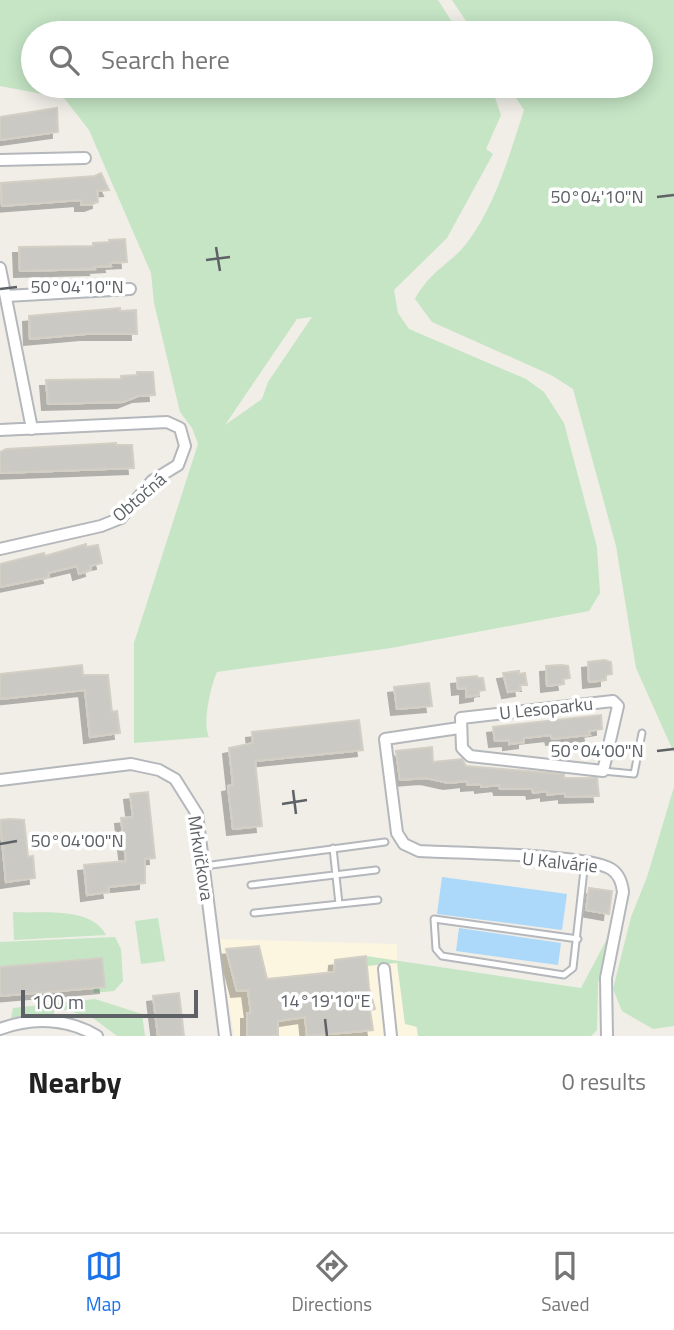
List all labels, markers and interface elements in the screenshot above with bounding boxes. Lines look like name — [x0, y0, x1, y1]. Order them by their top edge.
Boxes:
search box — [21, 21, 653, 98]
text: Search here — [101, 40, 230, 79]
icon: search — [45, 41, 83, 79]
text: 50°04'10"N — [550, 183, 644, 210]
text: 50°04'10"N — [30, 273, 124, 300]
street label: Obtočná — [106, 466, 172, 528]
street label: U Lesoparku — [498, 690, 594, 726]
text: 50°04'00"N — [550, 737, 644, 764]
street label: Mrkvičkova — [181, 814, 221, 902]
text: 50°04'00"N — [30, 827, 124, 854]
street label: U Kalvárie — [521, 845, 599, 879]
scale bar — [21, 987, 198, 1019]
text: 100 m — [32, 987, 84, 1016]
text: 14°19'10"E — [280, 987, 371, 1014]
text: Nearby — [28, 1059, 121, 1105]
text: 0 results — [562, 1064, 646, 1099]
tab: Map — [85, 1247, 123, 1318]
tab: Directions — [292, 1247, 372, 1318]
tab: Saved — [541, 1247, 589, 1318]

